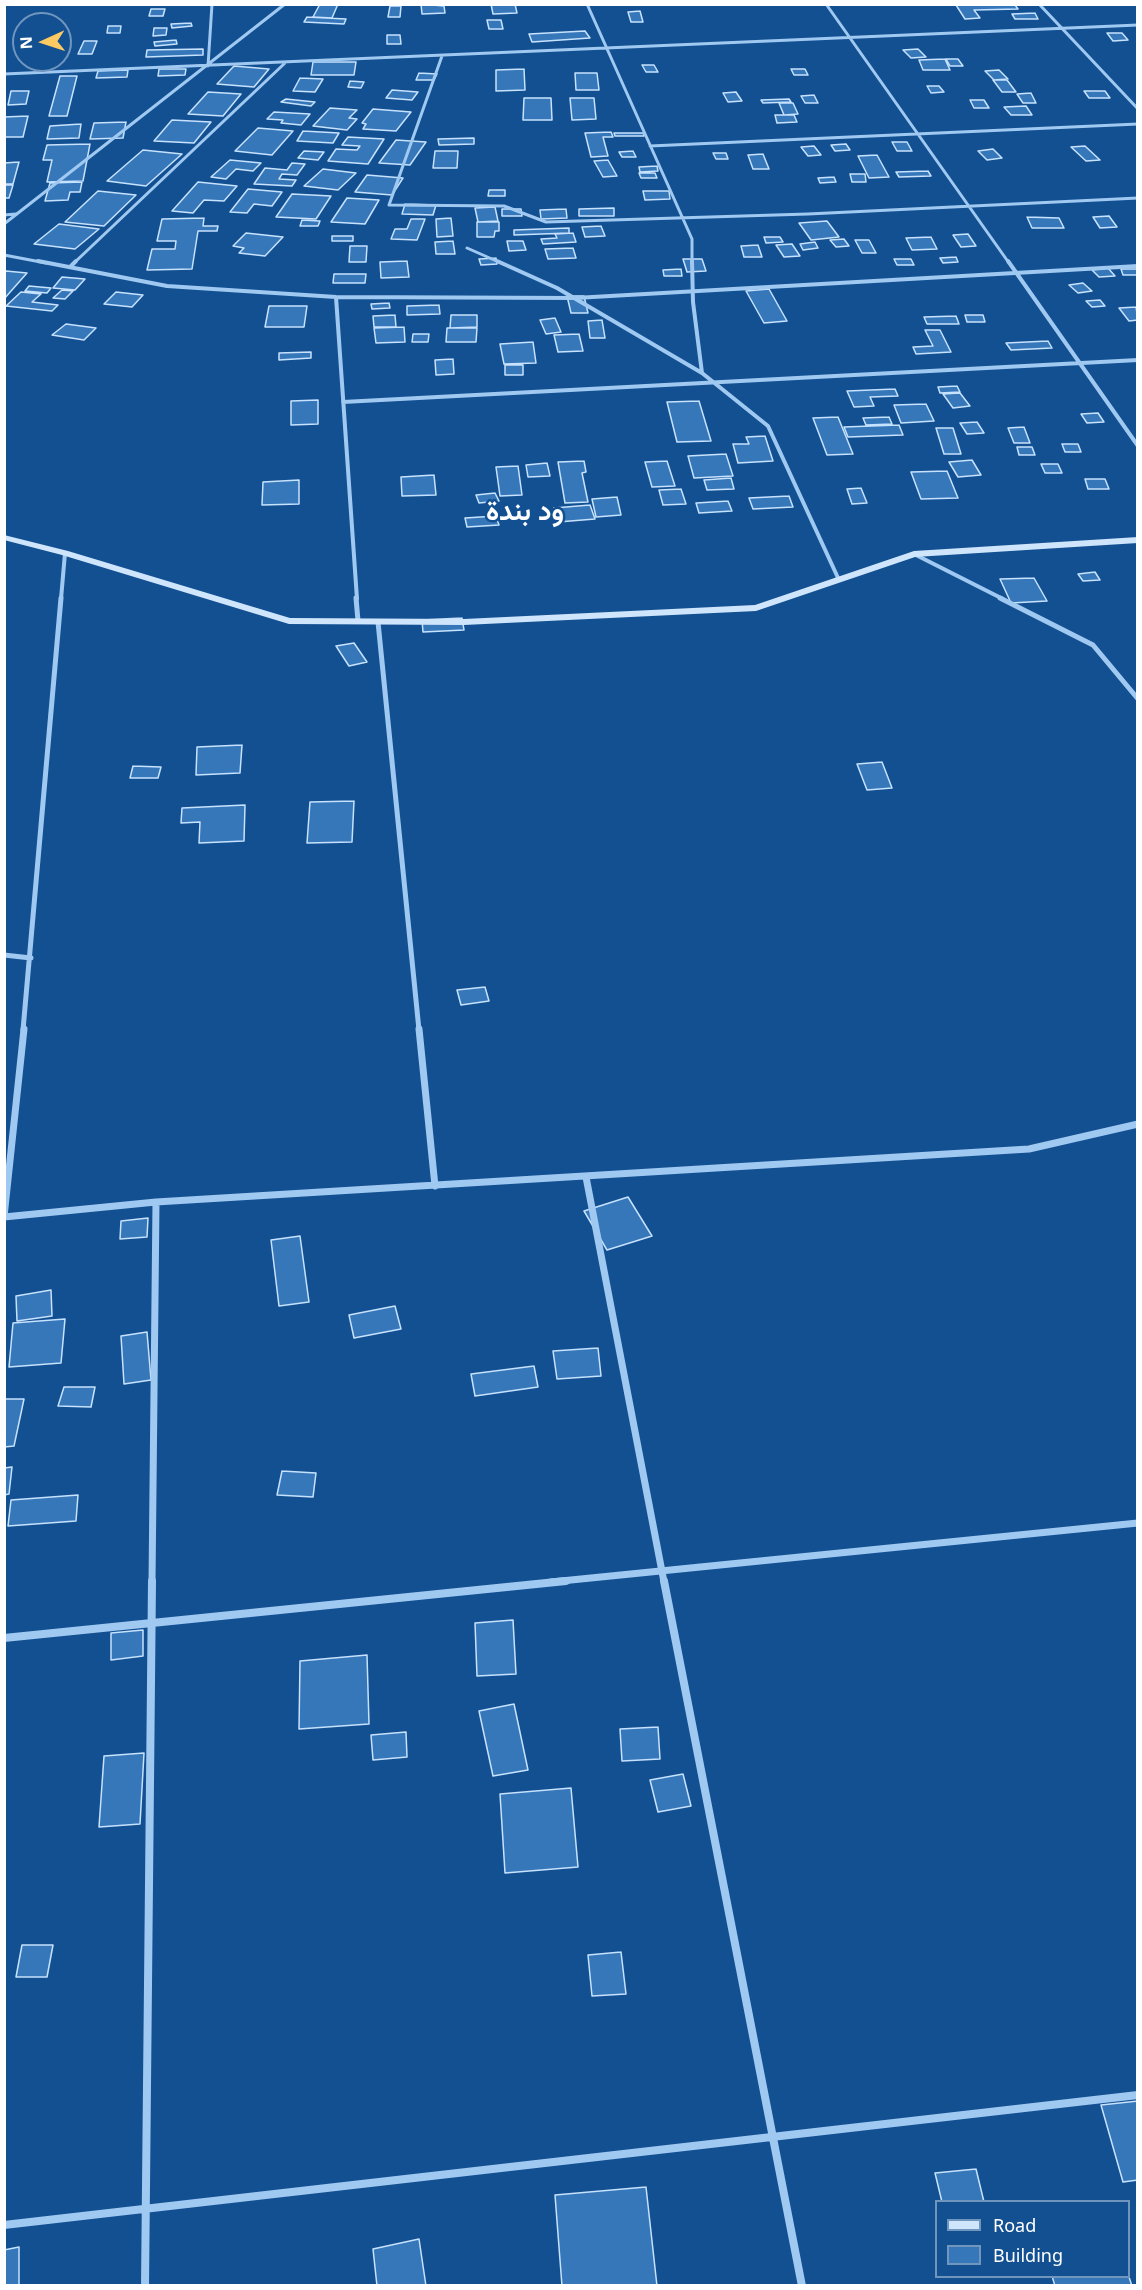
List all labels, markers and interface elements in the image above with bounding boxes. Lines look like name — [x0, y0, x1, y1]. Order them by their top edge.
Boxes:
north arrow — [12, 12, 72, 72]
text: N — [15, 36, 37, 50]
district label: ود بندة — [486, 496, 564, 528]
legend — [935, 2200, 1130, 2278]
text: Road — [993, 2213, 1036, 2237]
text: Building — [993, 2243, 1063, 2267]

